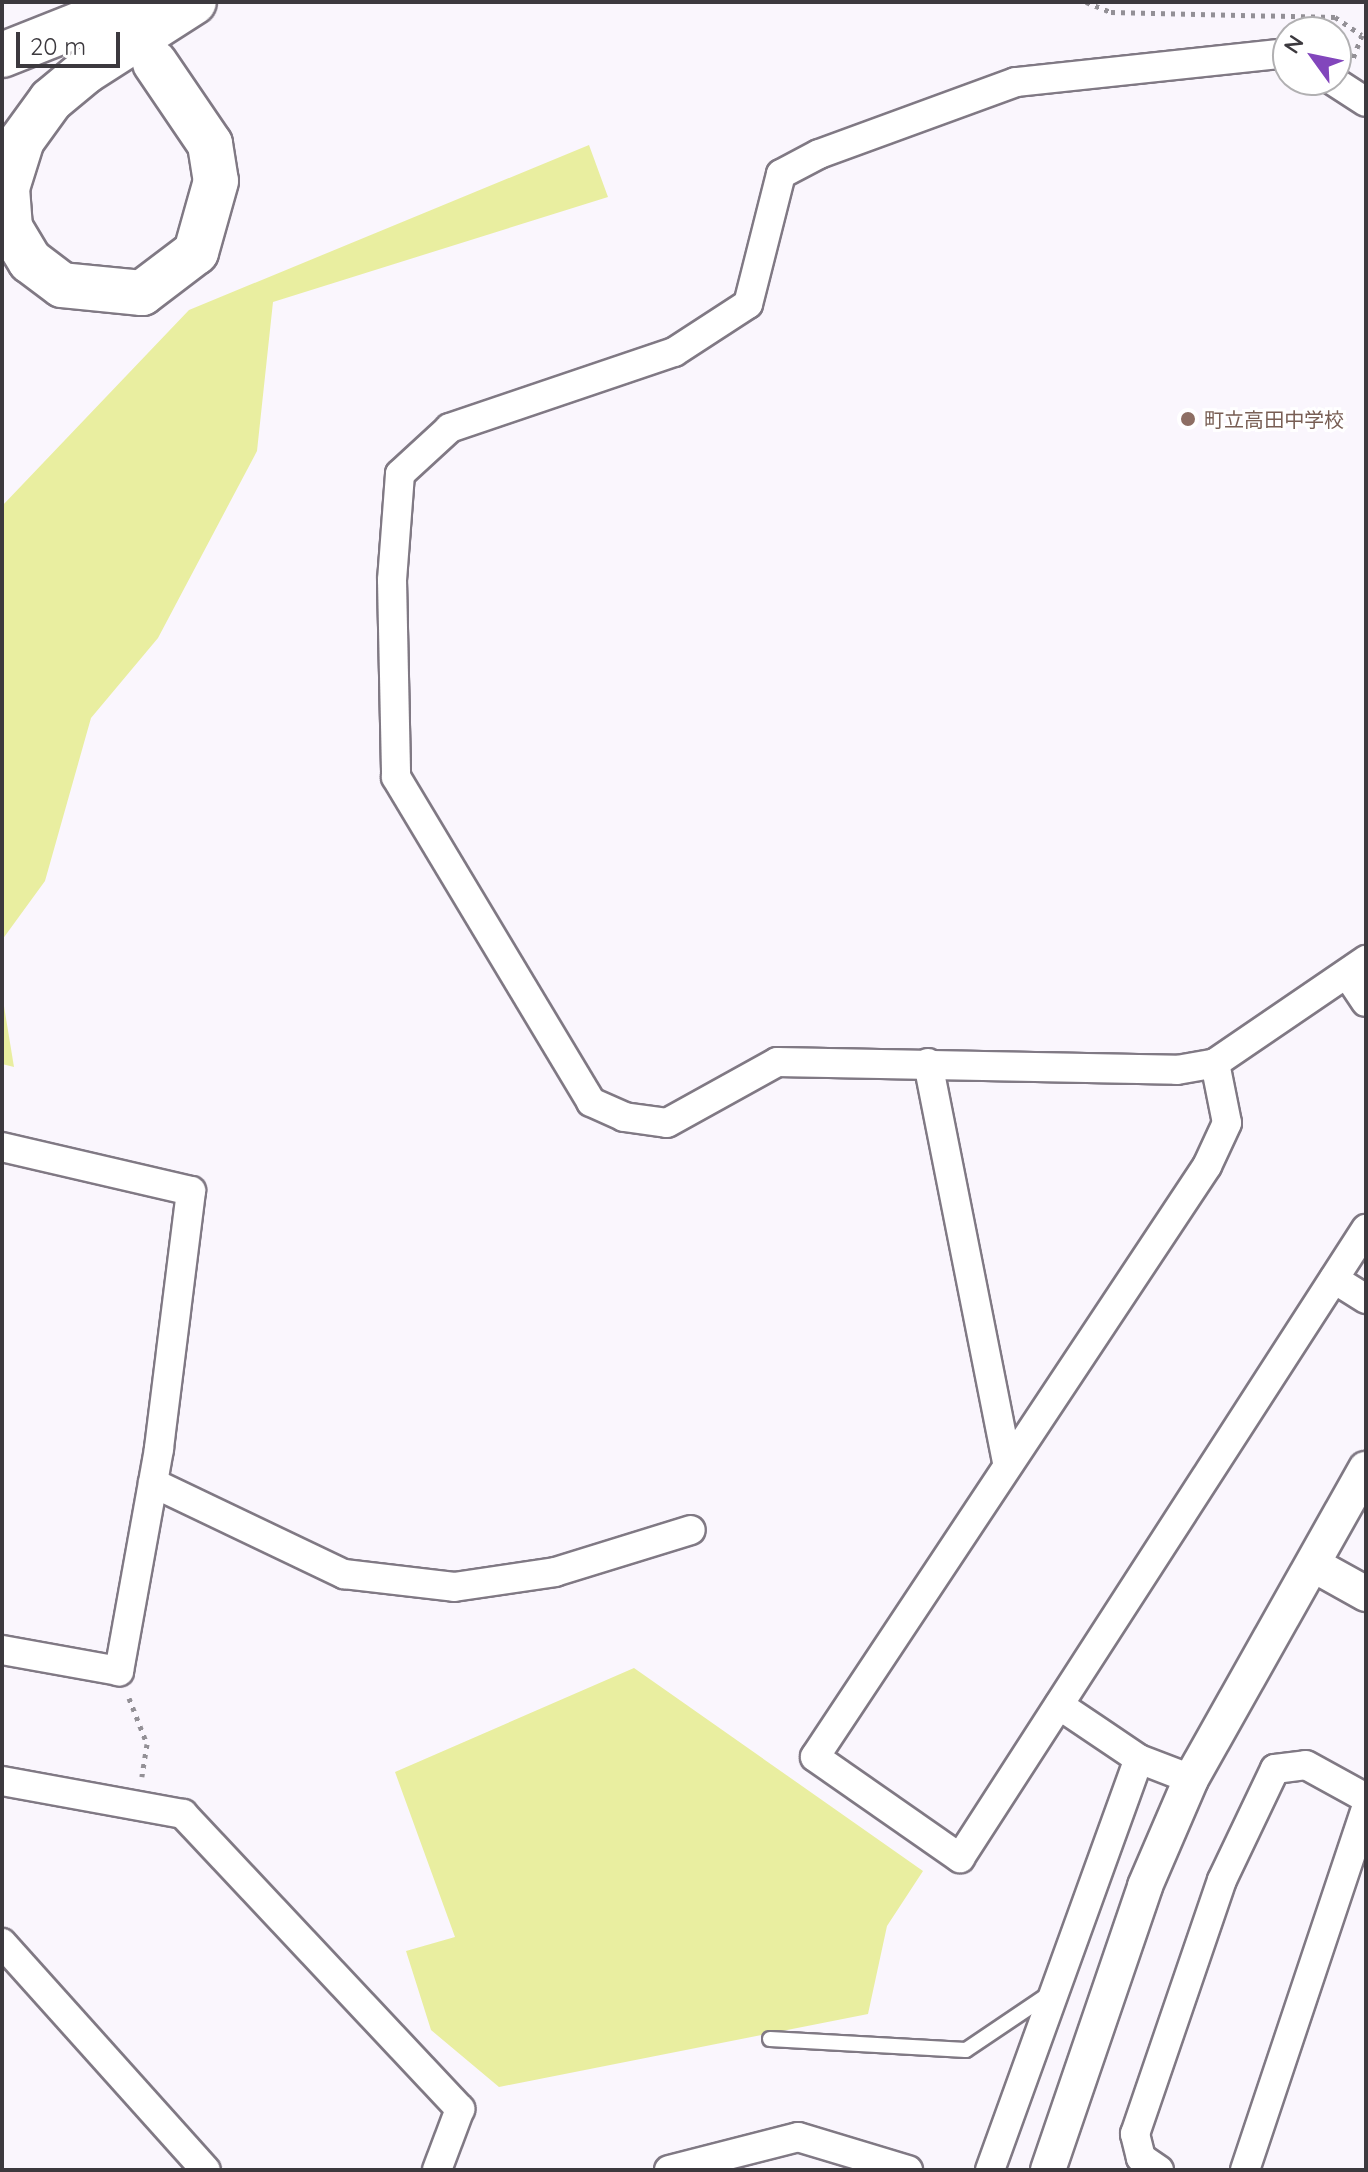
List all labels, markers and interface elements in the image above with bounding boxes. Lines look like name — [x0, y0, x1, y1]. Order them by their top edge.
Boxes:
scale bar — [20, 16, 124, 66]
north arrow — [1272, 16, 1352, 96]
text: N — [1277, 30, 1310, 58]
text: 20 m — [30, 31, 86, 61]
place label: 町立高田中学校 — [1204, 407, 1344, 431]
marker: 町立高田中学校 — [1179, 410, 1197, 428]

